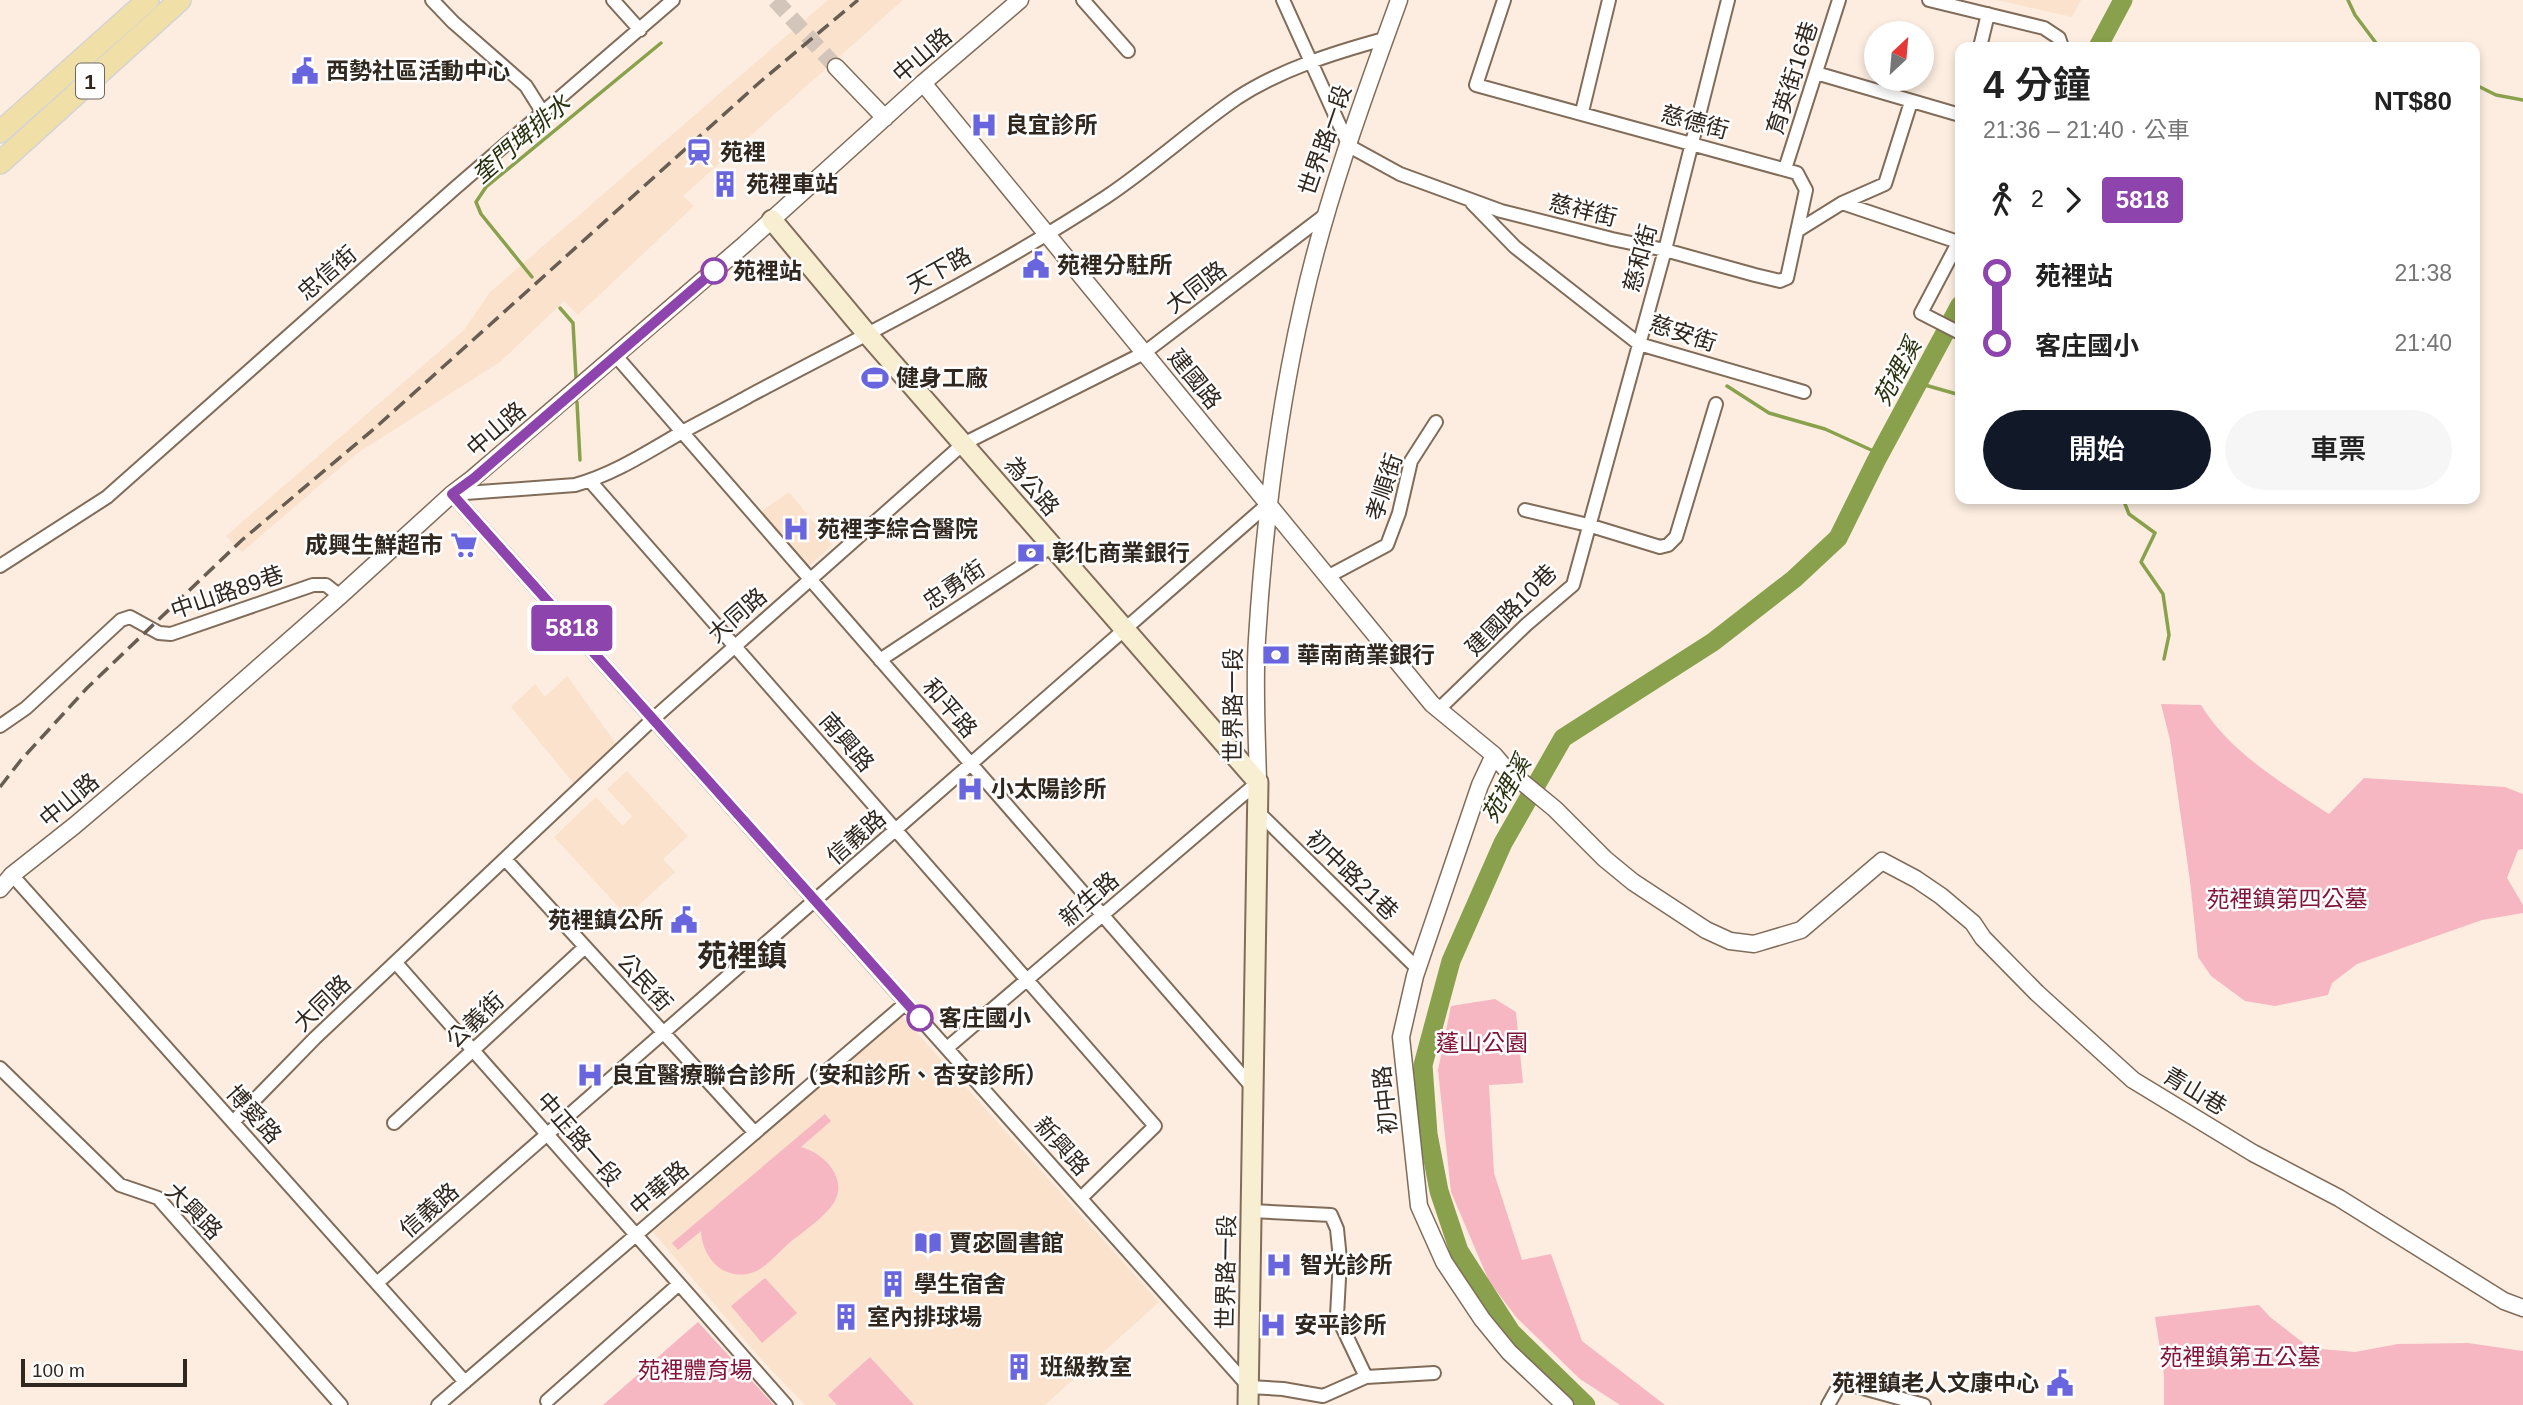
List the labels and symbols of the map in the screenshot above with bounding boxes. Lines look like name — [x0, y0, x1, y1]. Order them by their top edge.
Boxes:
street label: 育英街16巷 — [1761, 18, 1823, 138]
north arrow — [1864, 21, 1934, 91]
street label: 中山路 — [887, 23, 957, 87]
public building icon: 西勢社區活動中心 — [290, 56, 320, 86]
place label: 西勢社區活動中心 — [326, 58, 510, 84]
road number: 1 — [76, 64, 104, 98]
street label: 世界路一段 — [1294, 81, 1356, 199]
water label: 奎門埤排水 — [467, 89, 576, 189]
street label: 慈德街 — [1658, 101, 1732, 143]
hospital icon: 良宜診所 — [969, 110, 999, 140]
place label: 良宜診所 — [1005, 112, 1097, 138]
station icon: 苑裡 — [684, 137, 714, 167]
place label: 苑裡 — [720, 139, 766, 165]
building icon: 苑裡車站 — [710, 169, 740, 199]
place label: 苑裡車站 — [746, 171, 838, 197]
street label: 慈祥街 — [1546, 189, 1620, 231]
street label: 慈和街 — [1619, 221, 1661, 295]
street label: 忠信街 — [292, 241, 362, 305]
street label: 天下路 — [903, 242, 975, 298]
public building icon: 苑裡分駐所 — [1021, 250, 1051, 280]
place label: 苑裡分駐所 — [1057, 252, 1172, 278]
street label: 大同路 — [1161, 256, 1231, 318]
marker: 苑裡站 — [701, 258, 727, 284]
place label: 苑裡站 — [733, 258, 802, 284]
street label: 慈安街 — [1646, 310, 1720, 356]
water label: 苑裡溪 — [1868, 331, 1927, 410]
street label: 建國路 — [1163, 344, 1227, 414]
sports icon: 健身工廠 — [860, 363, 890, 393]
place label: 健身工廠 — [896, 365, 988, 391]
street label: 中山路 — [461, 397, 531, 461]
street label: 孝順街 — [1361, 450, 1407, 524]
street label: 為公路 — [1000, 451, 1064, 521]
hospital icon: 苑裡李綜合醫院 — [781, 514, 811, 544]
place label: 苑裡李綜合醫院 — [817, 516, 978, 542]
supermarket icon: 成興生鮮超市 — [449, 530, 479, 560]
place label: 成興生鮮超市 — [305, 532, 443, 558]
bank icon: 彰化商業銀行 — [1016, 538, 1046, 568]
place label: 彰化商業銀行 — [1052, 540, 1190, 566]
street label: 忠勇街 — [918, 555, 990, 615]
street label: 建國路10巷 — [1460, 559, 1562, 661]
street label: 中山路89巷 — [167, 561, 287, 623]
street label: 大同路 — [702, 583, 772, 647]
line badge: 5818 — [523, 605, 621, 651]
bank icon: 華南商業銀行 — [1261, 640, 1291, 670]
place label: 華南商業銀行 — [1297, 642, 1435, 668]
street label: 世界路一段 — [1220, 648, 1246, 763]
street label: 和平路 — [918, 673, 982, 743]
street label: 南興路 — [815, 707, 879, 777]
water label: 苑裡溪 — [1476, 748, 1537, 827]
street label: 中山路 — [34, 768, 104, 832]
hospital icon: 小太陽診所 — [955, 774, 985, 804]
place label: 小太陽診所 — [991, 776, 1106, 802]
street label: 信義路 — [821, 805, 891, 869]
street label: 初中路21巷 — [1301, 825, 1403, 925]
street label: 新生路 — [1054, 867, 1124, 931]
park label: 苑裡鎮第四公墓 — [2207, 886, 2368, 912]
public building icon: 苑裡鎮公所 — [669, 905, 699, 935]
place label: 苑裡鎮公所 — [548, 907, 663, 933]
district label: 苑裡鎮 — [697, 939, 787, 972]
street label: 公民街 — [612, 948, 678, 1016]
street label: 大同路 — [288, 970, 356, 1036]
street label: 公義街 — [441, 987, 509, 1053]
marker: 客庄國小 — [907, 1005, 933, 1031]
place label: 客庄國小 — [939, 1005, 1031, 1031]
park label: 蓬山公園 — [1436, 1030, 1528, 1056]
hospital icon: 良宜醫療聯合診所（安和診所、杏安診所） — [575, 1060, 605, 1090]
place label: 良宜醫療聯合診所（安和診所、杏安診所） — [611, 1062, 1048, 1088]
street label: 青山巷 — [2159, 1062, 2231, 1120]
street label: 初中路 — [1368, 1064, 1402, 1136]
street label: 博愛路 — [221, 1080, 287, 1148]
street label: 中正路一段 — [531, 1087, 627, 1191]
street label: 新興路 — [1029, 1112, 1095, 1180]
street label: 中華路 — [624, 1156, 694, 1220]
street label: 大興路 — [160, 1177, 228, 1245]
street label: 信義路 — [394, 1178, 464, 1242]
street label: 世界路一段 — [1212, 1214, 1240, 1330]
library icon: 賈宓圖書館 — [913, 1228, 943, 1258]
place label: 賈宓圖書館 — [949, 1230, 1064, 1256]
hospital icon: 智光診所 — [1264, 1250, 1294, 1280]
place label: 智光診所 — [1300, 1252, 1392, 1278]
building icon: 學生宿舍 — [878, 1269, 908, 1299]
place label: 學生宿舍 — [914, 1271, 1006, 1297]
building icon: 室內排球場 — [831, 1302, 861, 1332]
place label: 室內排球場 — [867, 1304, 982, 1330]
hospital icon: 安平診所 — [1258, 1310, 1288, 1340]
place label: 安平診所 — [1294, 1312, 1386, 1338]
park label: 苑裡鎮第五公墓 — [2160, 1344, 2321, 1370]
building icon: 班級教室 — [1004, 1352, 1034, 1382]
place label: 班級教室 — [1040, 1354, 1132, 1380]
scale bar — [21, 1356, 187, 1388]
park label: 苑裡體育場 — [638, 1357, 753, 1383]
public building icon: 苑裡鎮老人文康中心 — [2045, 1368, 2075, 1398]
place label: 苑裡鎮老人文康中心 — [1832, 1370, 2039, 1396]

